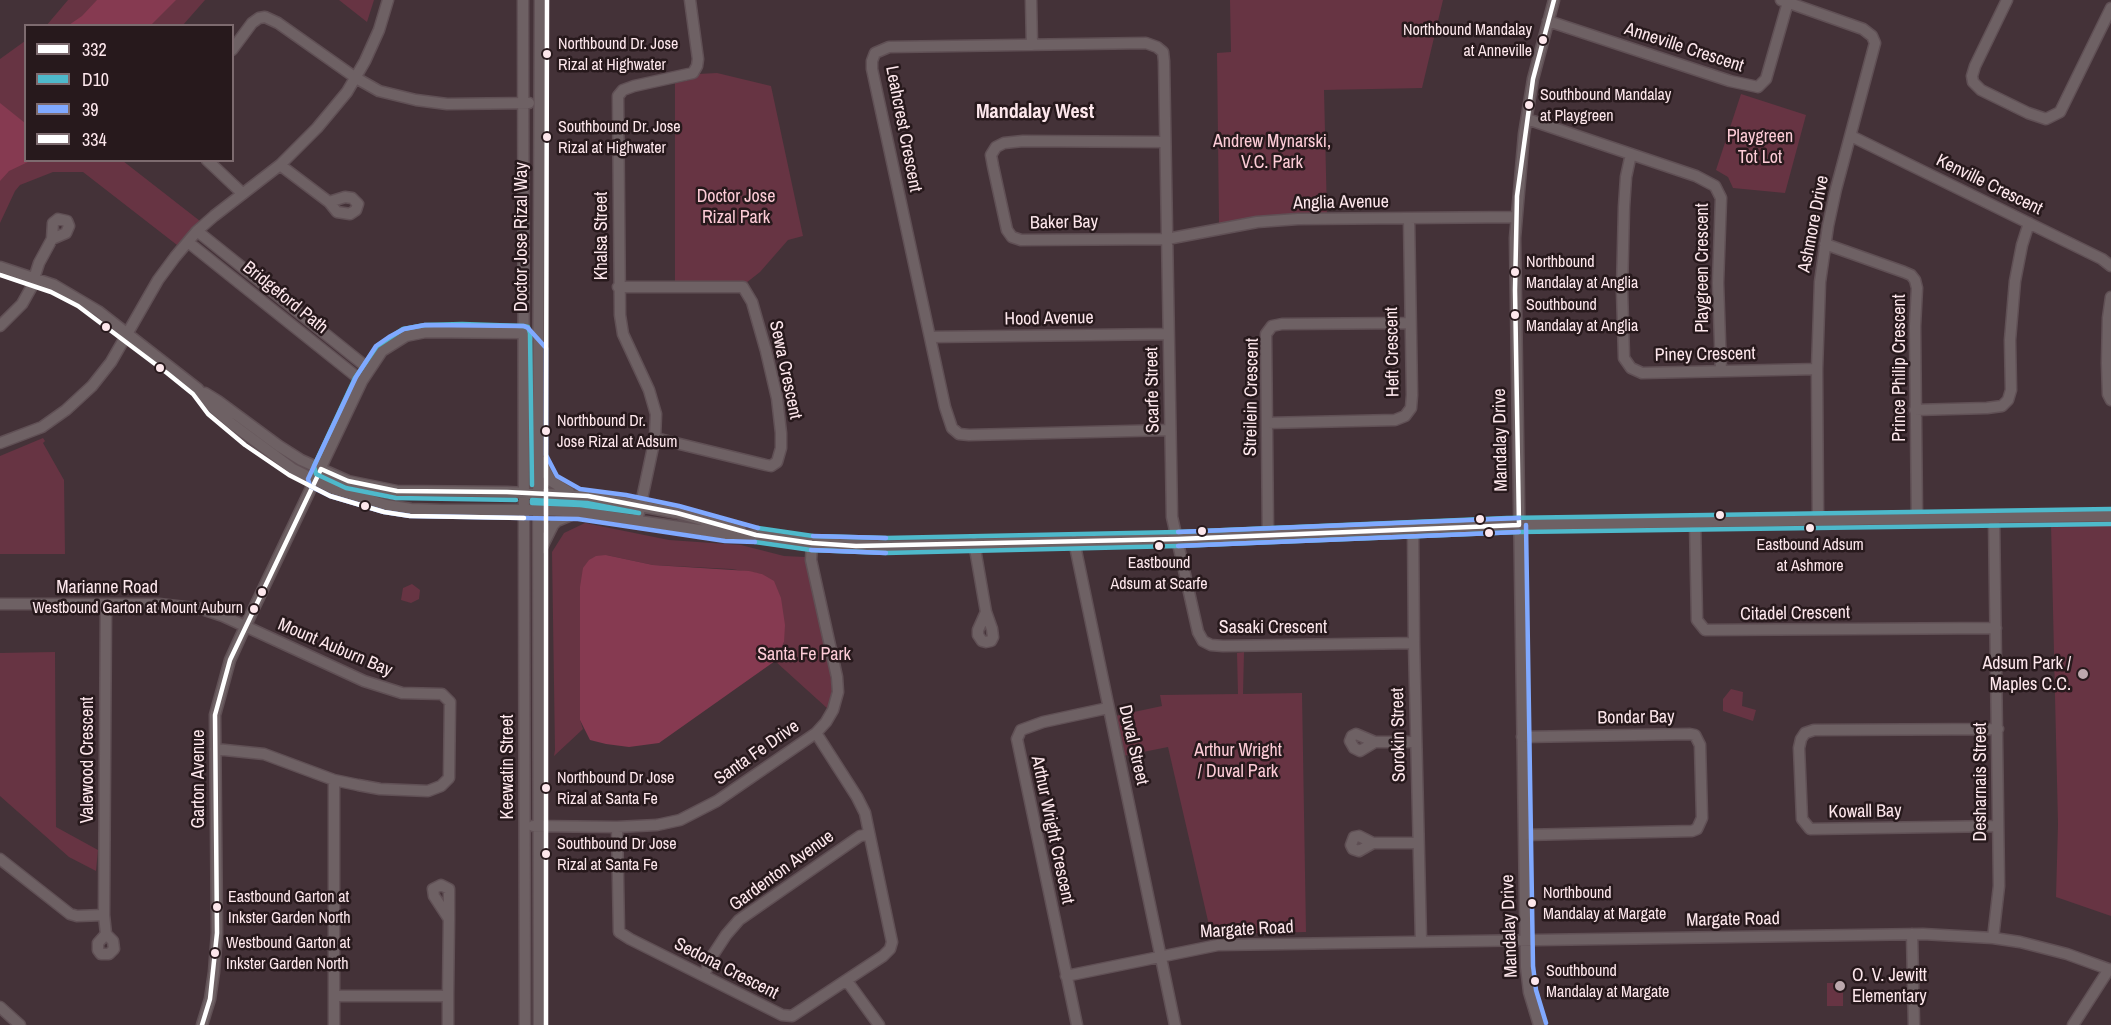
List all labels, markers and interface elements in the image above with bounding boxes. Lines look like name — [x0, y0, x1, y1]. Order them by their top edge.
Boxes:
street label: Anneville Crescent — [1622, 19, 1746, 77]
place label: Northbound Mandalay at Anneville — [1403, 21, 1532, 59]
legend — [24, 24, 234, 162]
marker: Northbound Mandalay at Anneville — [1537, 34, 1549, 46]
place label: Northbound Dr. Jose Rizal at Highwater — [558, 35, 678, 73]
text: 332 — [82, 37, 107, 62]
marker: Northbound Dr. Jose Rizal at Highwater — [541, 48, 553, 60]
street label: Leahcrest Crescent — [880, 64, 926, 194]
text: D10 — [82, 67, 109, 92]
place label: Southbound Mandalay at Playgreen — [1540, 86, 1671, 124]
text: 39 — [82, 97, 98, 122]
marker: Southbound Mandalay at Playgreen — [1523, 99, 1535, 111]
district label: Mandalay West — [976, 101, 1094, 125]
place label: Southbound Dr. Jose Rizal at Highwater — [558, 118, 681, 156]
park label: Playgreen Tot Lot — [1727, 126, 1793, 168]
text: 334 — [82, 127, 107, 152]
marker: Southbound Dr. Jose Rizal at Highwater — [541, 131, 553, 143]
park label: Andrew Mynarski, V.C. Park — [1213, 131, 1331, 174]
street label: Kenville Crescent — [1932, 150, 2046, 220]
street label: Doctor Jose Rizal Way — [511, 162, 533, 312]
street label: Ashmore Drive — [1794, 174, 1834, 274]
park label: Doctor Jose Rizal Park — [697, 186, 775, 228]
street label: Anglia Avenue — [1293, 191, 1389, 215]
street label: Khalsa Street — [591, 192, 613, 280]
street label: Playgreen Crescent — [1692, 203, 1714, 333]
street label: Baker Bay — [1030, 212, 1098, 234]
place label: Northbound Mandalay at Anglia — [1526, 253, 1638, 291]
street label: Bridgeford Path — [238, 257, 332, 339]
marker: Northbound Mandalay at Anglia — [1509, 266, 1521, 278]
street label: Prince Philip Crescent — [1889, 294, 1911, 442]
place label: Southbound Mandalay at Anglia — [1526, 296, 1638, 334]
street label: Hood Avenue — [1004, 307, 1094, 331]
street label: Heft Crescent — [1381, 307, 1405, 397]
marker: Southbound Mandalay at Anglia — [1509, 309, 1521, 321]
street label: Sewa Crescent — [764, 319, 806, 421]
unlabelled marker — [100, 321, 112, 333]
street label: Streilein Crescent — [1240, 338, 1264, 456]
street label: Piney Crescent — [1654, 343, 1756, 367]
street label: Scarfe Street — [1141, 347, 1165, 433]
unlabelled marker — [154, 362, 166, 374]
street label: Mandalay Drive — [1489, 388, 1513, 492]
place label: Northbound Dr. Jose Rizal at Adsum — [557, 412, 677, 450]
marker: Northbound Dr. Jose Rizal at Adsum — [540, 425, 552, 437]
unlabelled marker — [359, 500, 371, 512]
unlabelled marker — [1714, 509, 1726, 521]
unlabelled marker — [1474, 513, 1486, 525]
marker: Eastbound Adsum at Ashmore — [1804, 522, 1816, 534]
unlabelled marker — [1196, 525, 1208, 537]
unlabelled marker — [1483, 527, 1495, 539]
place label: Eastbound Adsum at Ashmore — [1756, 536, 1864, 574]
marker: Eastbound Adsum at Scarfe — [1153, 540, 1165, 552]
place label: Eastbound Adsum at Scarfe — [1111, 554, 1207, 592]
street label: Marianne Road — [56, 577, 158, 599]
unlabelled marker — [256, 586, 268, 598]
place label: Westbound Garton at Mount Auburn — [32, 599, 243, 619]
street label: Citadel Crescent — [1740, 602, 1850, 626]
marker: Westbound Garton at Mount Auburn — [248, 603, 260, 615]
street label: Mount Auburn Bay — [275, 614, 395, 682]
street label: Sasaki Crescent — [1219, 617, 1327, 639]
park label: Santa Fe Park — [757, 644, 851, 666]
place label: Adsum Park / Maples C.C. — [1982, 653, 2071, 696]
marker: Adsum Park / Maples C.C. — [2076, 667, 2090, 681]
street label: Sorokin Street — [1387, 688, 1411, 782]
street label: Valewood Crescent — [77, 697, 99, 823]
street label: Duval Street — [1113, 703, 1153, 787]
street label: Bondar Bay — [1597, 707, 1675, 729]
street label: Keewatin Street — [497, 714, 519, 820]
street label: Santa Fe Drive — [710, 716, 804, 790]
street label: Desharnais Street — [1970, 723, 1992, 841]
street label: Garton Avenue — [188, 729, 210, 829]
park label: Arthur Wright / Duval Park — [1194, 740, 1282, 783]
street label: Arthur Wright Crescent — [1026, 754, 1078, 906]
place label: Northbound Dr Jose Rizal at Santa Fe — [557, 769, 674, 807]
marker: Northbound Dr Jose Rizal at Santa Fe — [540, 782, 552, 794]
street label: Kowall Bay — [1828, 801, 1902, 823]
street label: Gardenton Avenue — [726, 826, 838, 916]
place label: Southbound Dr Jose Rizal at Santa Fe — [557, 835, 677, 873]
marker: Southbound Dr Jose Rizal at Santa Fe — [540, 848, 552, 860]
street label: Mandalay Drive — [1497, 874, 1523, 978]
place label: Northbound Mandalay at Margate — [1543, 884, 1666, 922]
place label: Eastbound Garton at Inkster Garden North — [228, 888, 351, 926]
marker: Northbound Mandalay at Margate — [1526, 897, 1538, 909]
marker: Eastbound Garton at Inkster Garden North — [211, 901, 223, 913]
street label: Margate Road — [1686, 908, 1780, 932]
street label: Margate Road — [1200, 917, 1294, 943]
street label: Sedona Crescent — [670, 933, 782, 1005]
place label: Westbound Garton at Inkster Garden North — [226, 934, 350, 972]
marker: Westbound Garton at Inkster Garden North — [209, 947, 221, 959]
place label: Southbound Mandalay at Margate — [1546, 962, 1669, 1000]
place label: O. V. Jewitt Elementary — [1852, 965, 1927, 1008]
marker: Southbound Mandalay at Margate — [1529, 975, 1541, 987]
marker: O. V. Jewitt Elementary — [1833, 979, 1847, 993]

